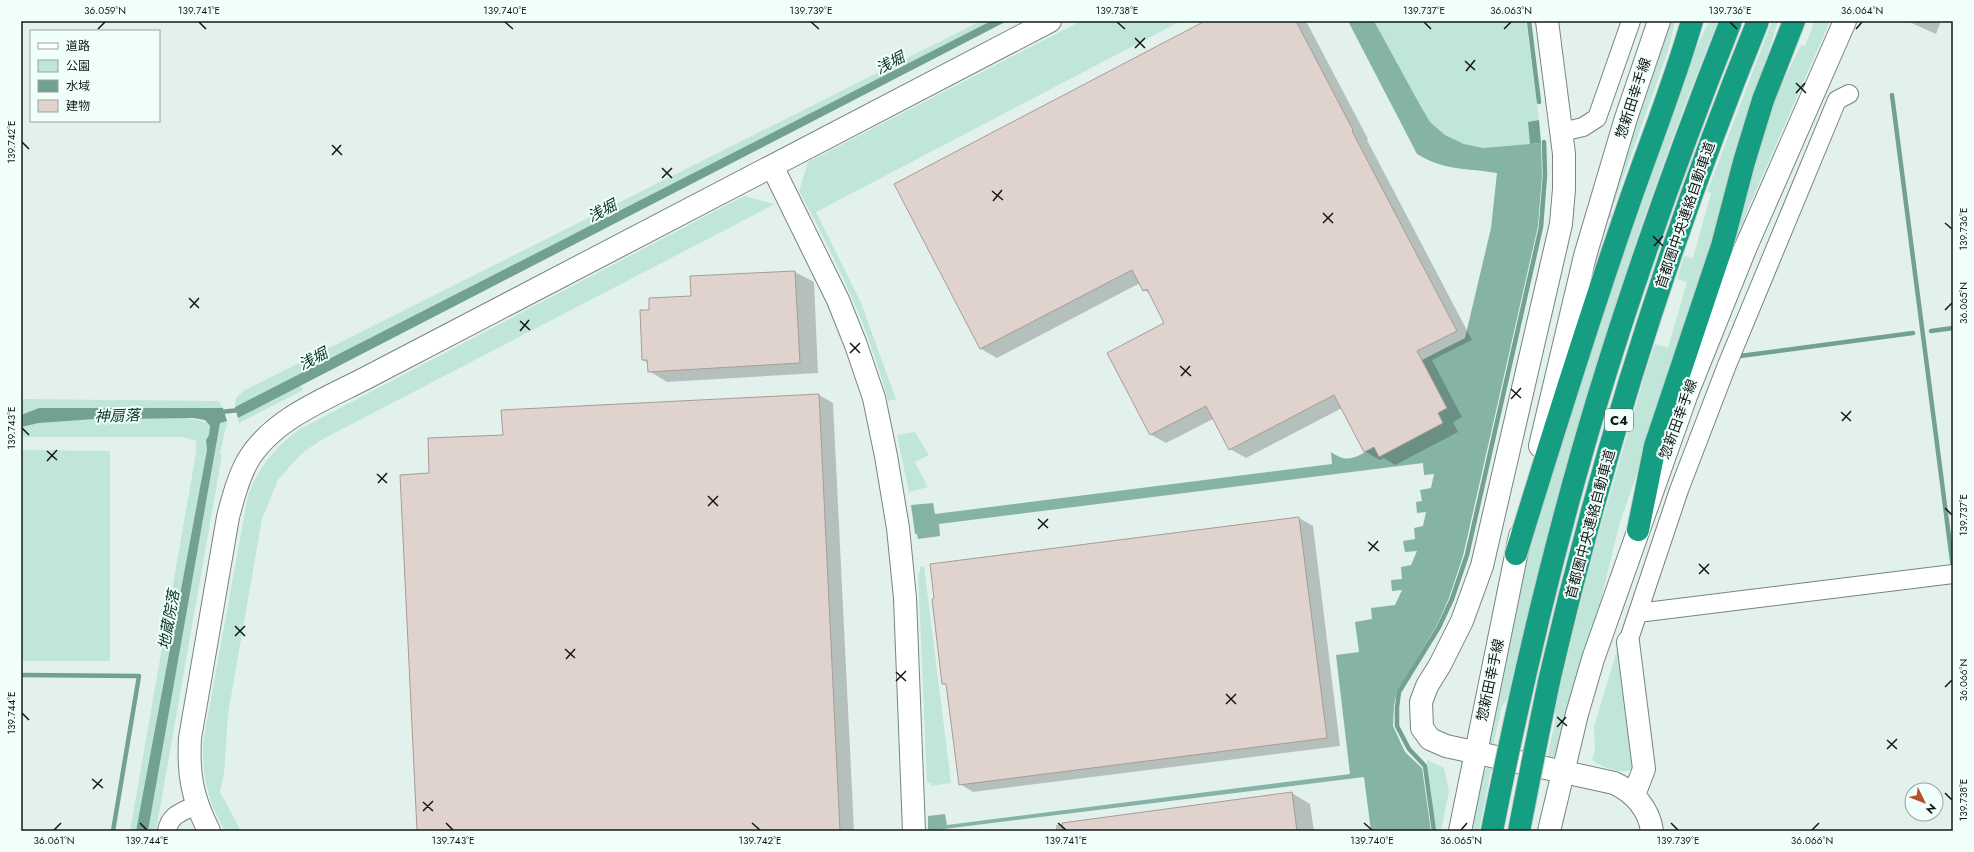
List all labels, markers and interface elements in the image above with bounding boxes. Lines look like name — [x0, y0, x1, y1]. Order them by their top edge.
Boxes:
text: 36.059°N — [84, 3, 126, 18]
text: 139.741°E — [178, 3, 220, 18]
text: 139.740°E — [483, 3, 527, 18]
text: 139.739°E — [790, 3, 832, 18]
text: 139.738°E — [1096, 3, 1138, 18]
text: 139.737°E — [1403, 3, 1445, 18]
text: 36.063°N — [1490, 3, 1532, 18]
text: 139.736°E — [1709, 3, 1751, 18]
text: 36.064°N — [1841, 3, 1883, 18]
legend — [30, 30, 160, 122]
text: 道路 — [66, 37, 90, 55]
water label: 浅堀 — [872, 45, 910, 80]
street label: 惣新田幸手線 — [1611, 55, 1655, 141]
text: 公園 — [66, 57, 90, 75]
text: 水域 — [66, 77, 90, 95]
text: 建物 — [66, 97, 90, 115]
text: 139.742°E — [4, 120, 19, 164]
street label: 首都圏中央連絡自動車道 — [1650, 139, 1720, 291]
water label: 浅堀 — [584, 193, 622, 228]
text: 139.736°E — [1956, 208, 1971, 250]
text: 36.065°N — [1956, 282, 1971, 324]
water label: 浅堀 — [295, 341, 333, 376]
street label: 惣新田幸手線 — [1654, 376, 1702, 462]
water label: 神扇落 — [94, 404, 142, 428]
text: 139.743°E — [4, 407, 19, 449]
road number: C4 — [1605, 409, 1633, 431]
street label: 首都圏中央連絡自動車道 — [1560, 447, 1620, 601]
text: 139.737°E — [1956, 494, 1971, 536]
water label: 地蔵院落 — [153, 587, 185, 651]
street label: 惣新田幸手線 — [1471, 637, 1509, 723]
text: 36.066°N — [1956, 659, 1971, 701]
text: 139.744°E — [4, 691, 19, 735]
text: 139.738°E — [1956, 779, 1971, 821]
north arrow — [1904, 782, 1944, 822]
text: N — [1922, 800, 1940, 817]
text: 36.061°N — [33, 833, 75, 848]
text: 139.744°E — [125, 833, 169, 848]
text: 139.743°E — [432, 833, 474, 848]
text: 139.742°E — [738, 833, 782, 848]
text: 139.741°E — [1045, 833, 1087, 848]
text: 139.740°E — [1350, 833, 1394, 848]
text: 36.065°N — [1440, 833, 1482, 848]
text: 139.739°E — [1657, 833, 1699, 848]
text: 36.066°N — [1791, 833, 1833, 848]

